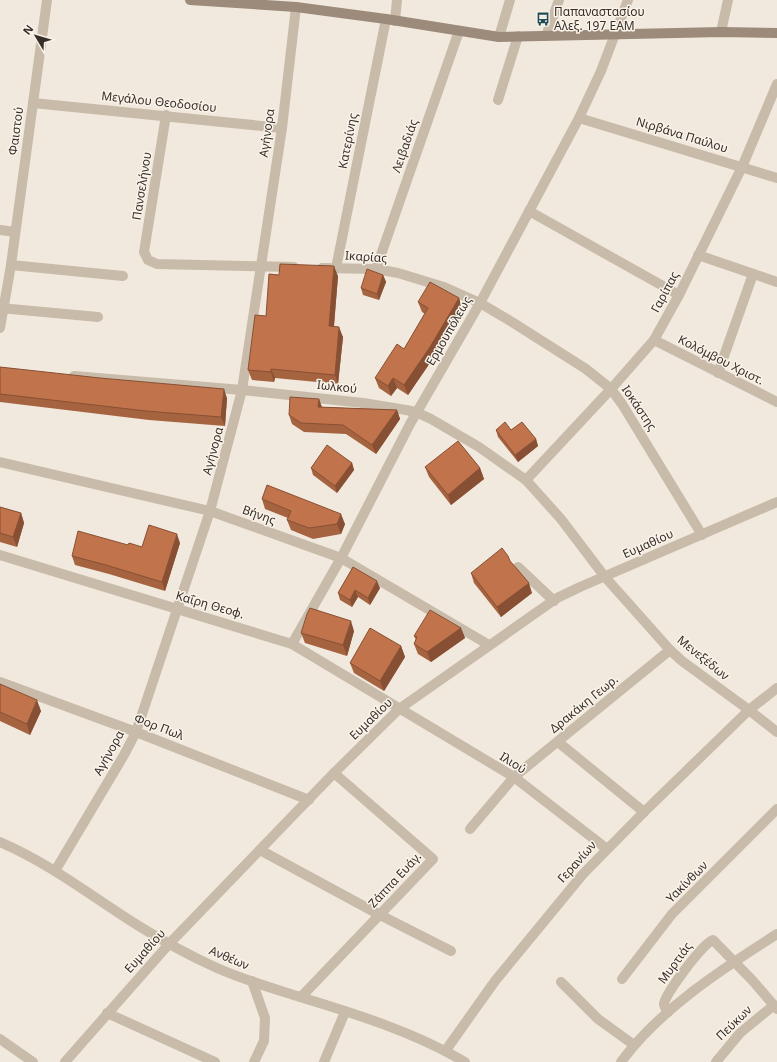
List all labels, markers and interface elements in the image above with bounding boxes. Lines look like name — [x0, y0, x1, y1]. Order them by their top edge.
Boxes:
place label: Παπαναστασίου Αλεξ. 197 ΕΑΜ — [554, 3, 645, 34]
bus stop icon: Παπαναστασίου Αλεξ. 197 ΕΑΜ — [535, 11, 551, 27]
north arrow — [16, 16, 56, 56]
text: N — [19, 21, 36, 38]
street label: Μεγάλου Θεοδοσίου — [101, 87, 218, 116]
street label: Φαιστού — [4, 106, 27, 156]
street label: Αγήνορα — [255, 107, 278, 158]
street label: Κατερίνης — [334, 111, 361, 170]
street label: Νιρβάνα Παύλου — [634, 112, 730, 157]
street label: Λειβαδιάς — [387, 117, 422, 175]
street label: Πανσελήνου — [128, 151, 155, 221]
street label: Ικαρίας — [344, 247, 388, 266]
street label: Γαρίπας — [647, 268, 683, 315]
street label: Ερμουπόλεως — [422, 293, 475, 369]
street label: Κολόμβου Χριστ. — [675, 331, 767, 389]
street label: Ιωλκού — [316, 376, 358, 397]
street label: Ιοκάστης — [618, 382, 661, 434]
street label: Αγήνορα — [198, 424, 227, 477]
street label: Βήνης — [240, 501, 278, 528]
street label: Ευμαθίου — [620, 525, 676, 562]
street label: Καΐρη Θεοφ. — [174, 587, 246, 622]
street label: Μενεξέδων — [674, 631, 733, 684]
street label: Δρακάκη Γεωρ. — [546, 671, 622, 737]
street label: Ευμαθίου — [345, 694, 396, 743]
street label: Φορ Πωλ — [132, 709, 187, 744]
street label: Αγήνορα — [89, 727, 128, 778]
street label: Ιλιού — [497, 748, 530, 777]
street label: Γερανίων — [553, 837, 600, 886]
street label: Ζάππα Ευάγ. — [364, 848, 425, 911]
street label: Υακίνθων — [662, 857, 711, 906]
street label: Ευμαθίου — [120, 925, 169, 976]
street label: Μυρτιάς — [654, 938, 696, 987]
street label: Ανθέων — [207, 942, 252, 974]
street label: Πεύκων — [712, 1001, 755, 1044]

